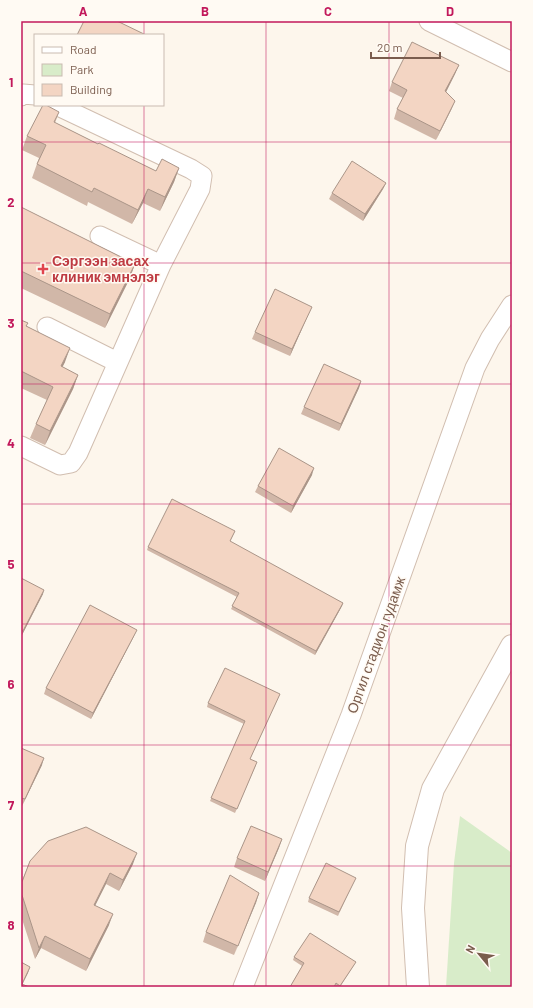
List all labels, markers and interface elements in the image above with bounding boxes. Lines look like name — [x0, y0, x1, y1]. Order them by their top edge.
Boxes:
text: A — [79, 3, 88, 19]
text: B — [201, 3, 209, 19]
text: C — [324, 3, 332, 19]
text: D — [446, 3, 454, 19]
legend — [34, 34, 164, 106]
scale bar — [371, 34, 440, 60]
text: 20 m — [377, 40, 403, 54]
text: Road — [70, 42, 97, 56]
text: Park — [70, 62, 94, 76]
text: 1 — [9, 74, 13, 90]
text: Building — [70, 82, 112, 96]
text: 2 — [7, 194, 15, 210]
place label: Сэргээн засах клиник эмнэлэг — [52, 252, 160, 285]
marker: Сэргээн засах клиник эмнэлэг — [37, 263, 49, 275]
text: 3 — [7, 315, 15, 331]
text: 4 — [7, 435, 15, 451]
text: 5 — [7, 556, 15, 572]
street label: Оргил стадион гудамж — [343, 573, 408, 716]
text: 6 — [8, 676, 15, 692]
text: 7 — [8, 797, 15, 813]
text: 8 — [7, 917, 15, 933]
north arrow — [459, 934, 499, 974]
text: N — [462, 943, 477, 955]

